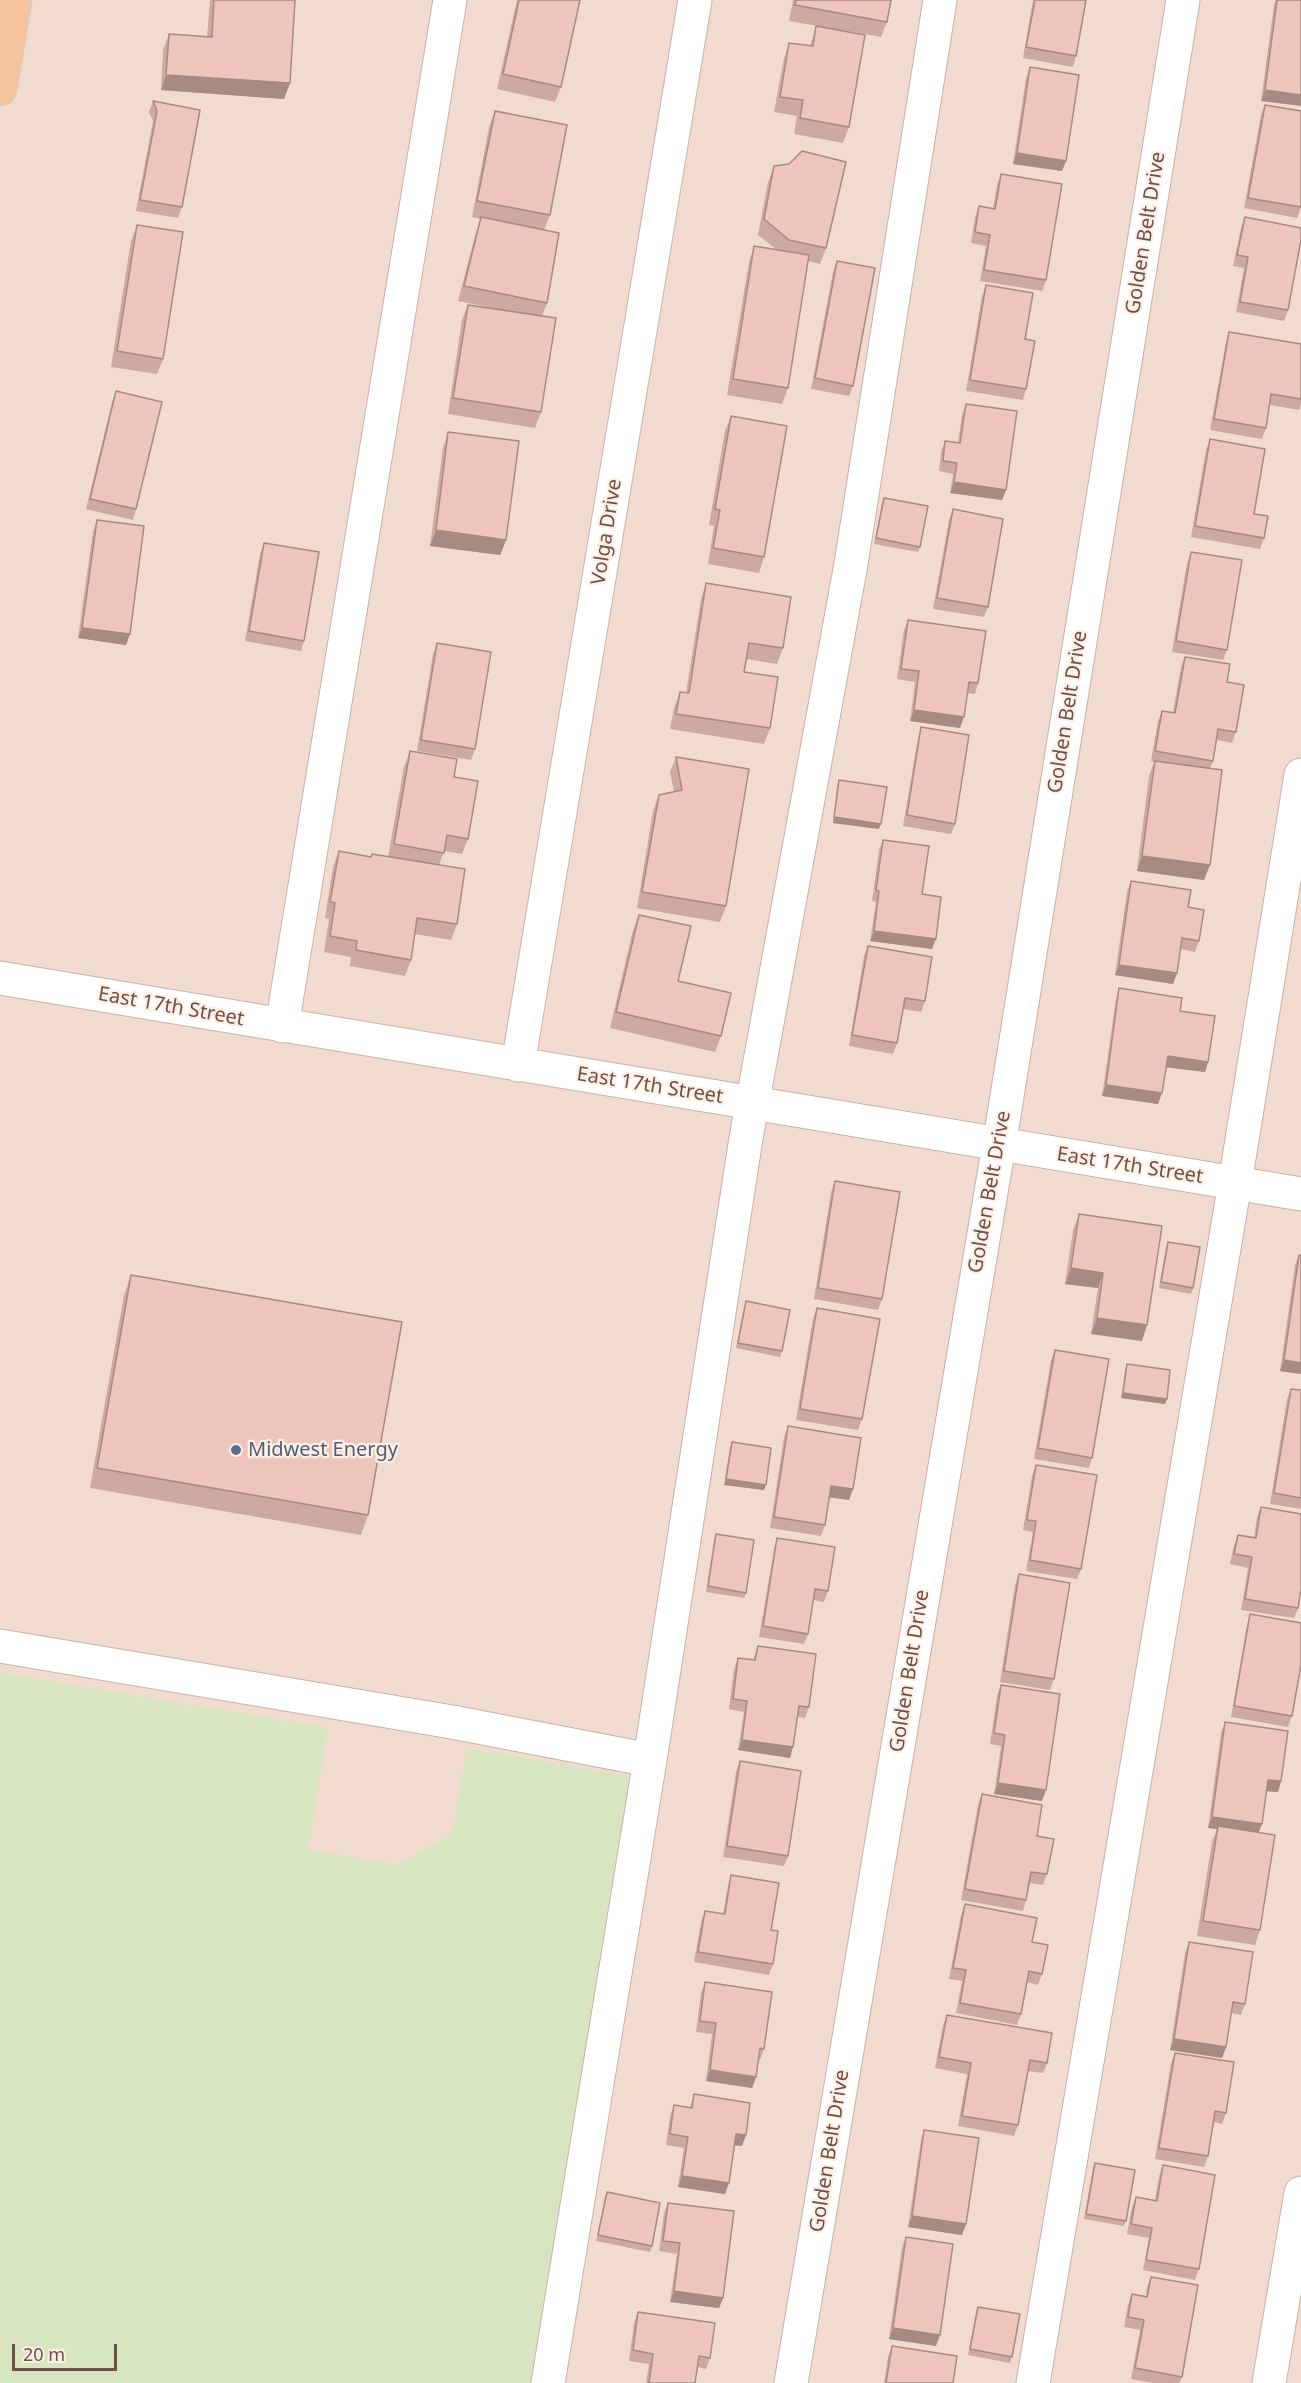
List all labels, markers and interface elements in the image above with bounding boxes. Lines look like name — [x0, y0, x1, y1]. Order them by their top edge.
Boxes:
street label: Golden Belt Drive — [1121, 150, 1171, 316]
street label: Volga Drive — [587, 477, 627, 587]
street label: Golden Belt Drive — [1043, 629, 1093, 795]
street label: East 17th Street — [96, 982, 246, 1032]
street label: East 17th Street — [575, 1063, 725, 1109]
street label: Golden Belt Drive — [964, 1109, 1016, 1275]
street label: East 17th Street — [1055, 1143, 1205, 1189]
place label: Midwest Energy — [248, 1438, 398, 1462]
marker: Midwest Energy — [229, 1443, 243, 1457]
street label: Golden Belt Drive — [885, 1588, 935, 1754]
street label: Golden Belt Drive — [805, 2068, 855, 2234]
scale bar — [15, 2332, 120, 2370]
text: 20 m — [23, 2342, 65, 2366]

